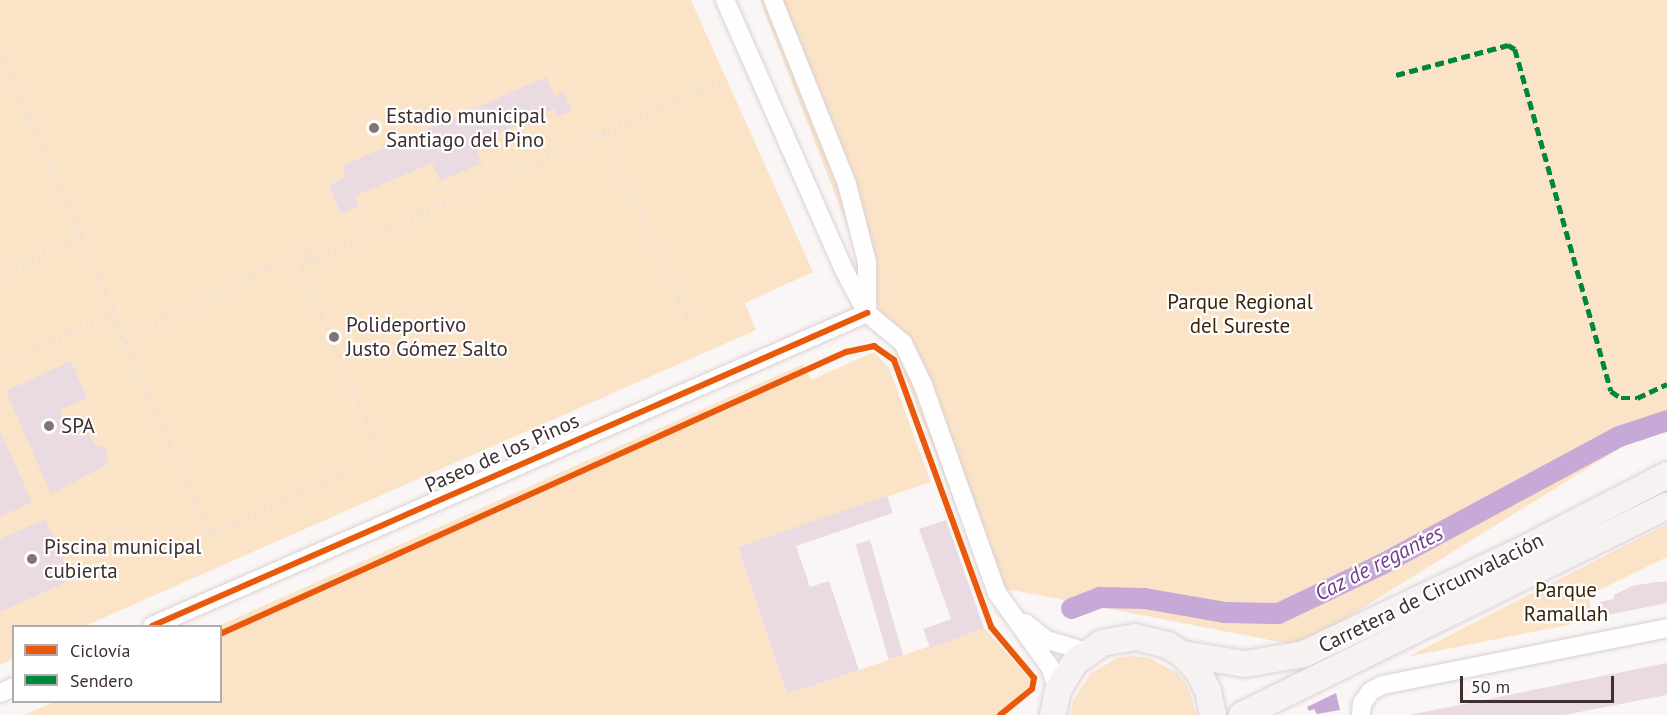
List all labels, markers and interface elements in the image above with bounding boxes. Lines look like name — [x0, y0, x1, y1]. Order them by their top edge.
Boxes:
place label: Estadio municipal Santiago del Pino — [386, 103, 546, 153]
marker: Estadio municipal Santiago del Pino — [367, 121, 381, 135]
park label: Parque Regional del Sureste — [1167, 289, 1313, 339]
place label: Polideportivo Justo Gómez Salto — [346, 312, 508, 362]
marker: Polideportivo Justo Gómez Salto — [327, 330, 341, 344]
street label: Paseo de los Pinos — [421, 408, 583, 498]
place label: SPA — [61, 413, 95, 439]
marker: SPA — [42, 419, 56, 433]
water label: Caz de regantes — [1310, 519, 1448, 607]
street label: Carretera de Circunvalación — [1314, 527, 1548, 659]
place label: Piscina municipal cubierta — [44, 534, 201, 584]
marker: Piscina municipal cubierta — [25, 552, 39, 566]
park label: Parque Ramallah — [1524, 577, 1608, 627]
legend — [12, 625, 222, 703]
text: Ciclovía — [70, 639, 130, 662]
scale bar — [1463, 664, 1618, 702]
text: Sendero — [70, 669, 133, 692]
text: 50 m — [1471, 675, 1510, 698]

